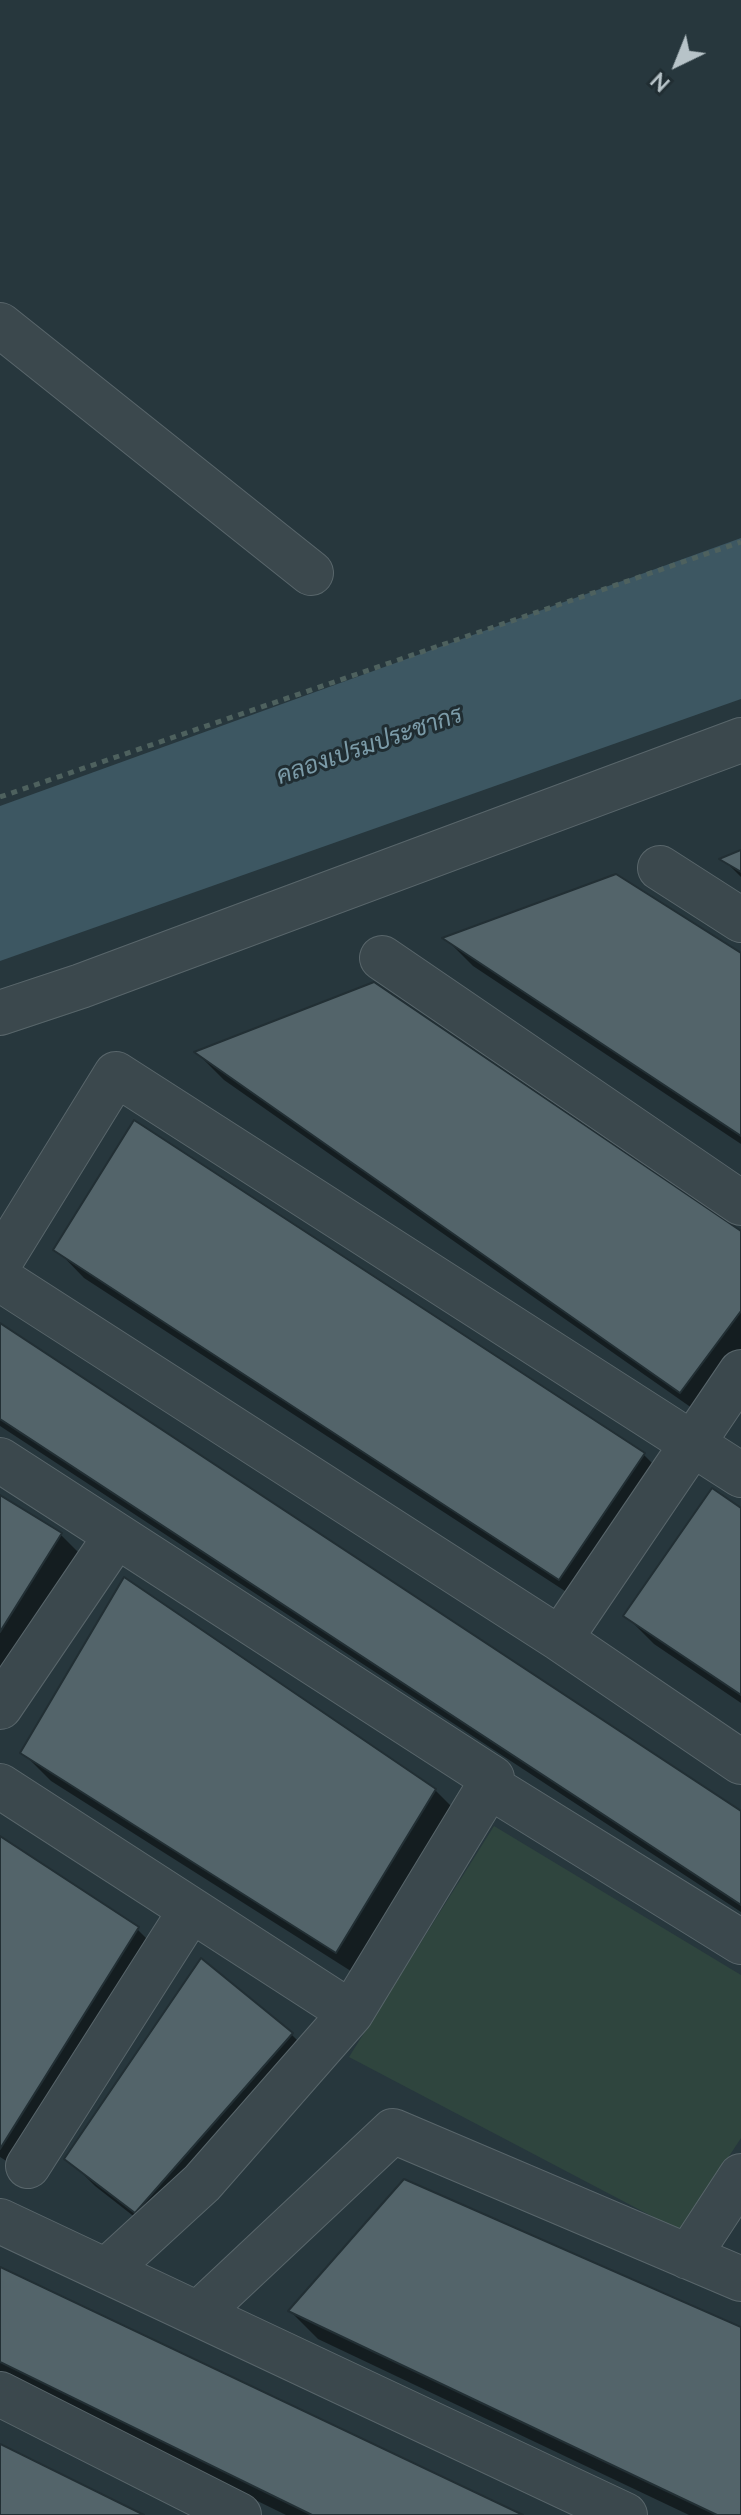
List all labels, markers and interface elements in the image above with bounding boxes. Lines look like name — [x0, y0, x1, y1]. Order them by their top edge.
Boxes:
north arrow — [637, 24, 717, 104]
text: N — [644, 65, 677, 98]
water label: คลองเปรมประชากร — [273, 702, 467, 792]

